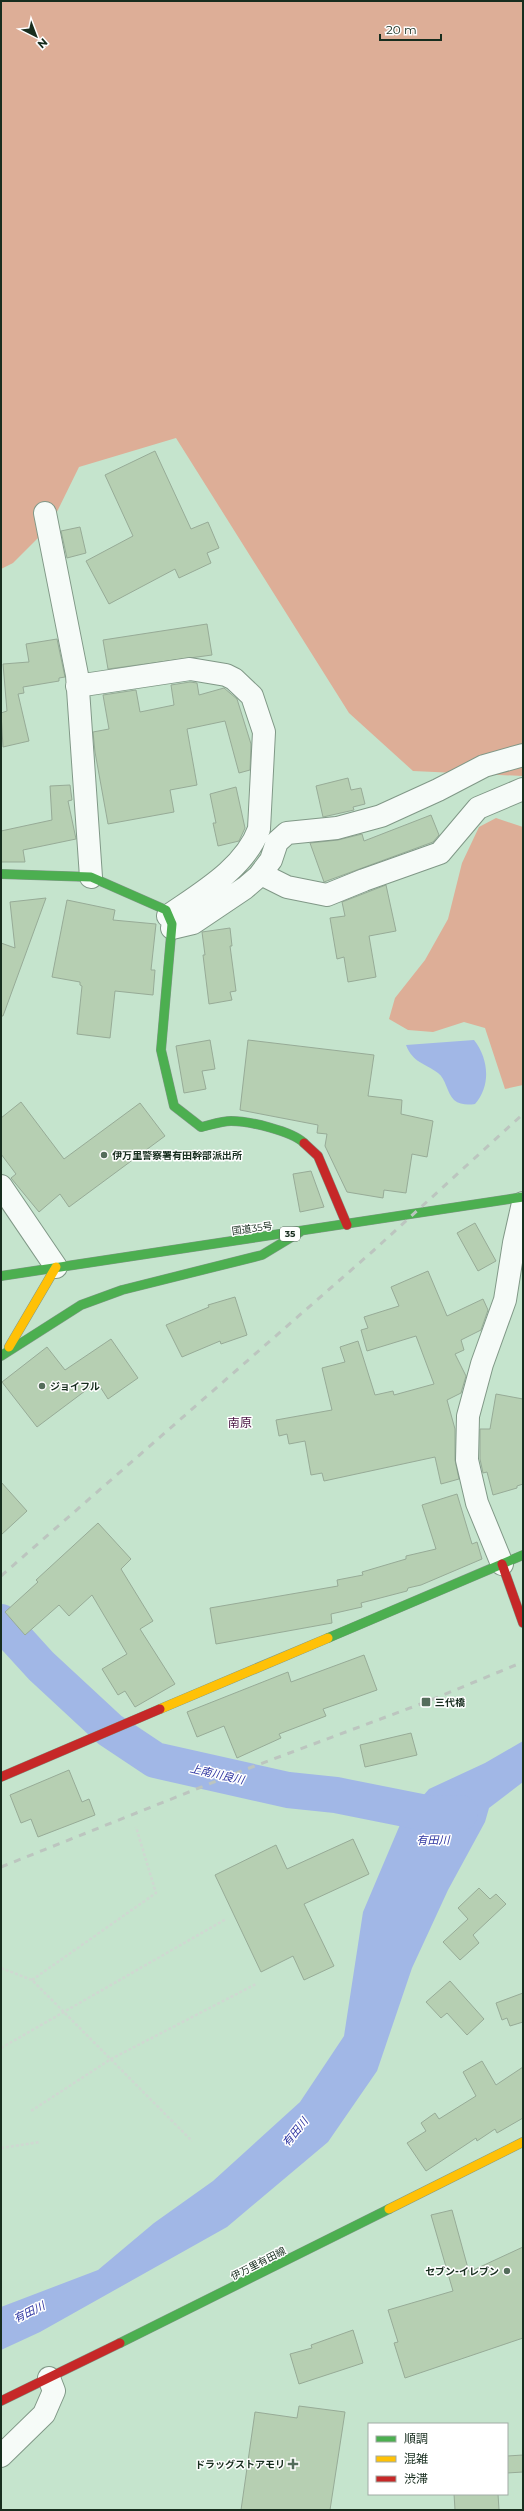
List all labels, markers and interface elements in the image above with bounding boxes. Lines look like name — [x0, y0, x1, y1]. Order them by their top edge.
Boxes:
north arrow — [16, 16, 56, 56]
scale bar — [380, 16, 441, 42]
text: 20 m — [386, 22, 417, 37]
text: N — [35, 35, 51, 52]
place label: 伊万里警察署有田幹部派出所 — [112, 1149, 242, 1162]
marker: 伊万里警察署有田幹部派出所 — [99, 1150, 109, 1160]
street label: 国道35号 — [231, 1219, 273, 1238]
road number: 35 — [280, 1227, 300, 1241]
place label: ジョイフル — [50, 1380, 100, 1393]
marker: ジョイフル — [37, 1381, 47, 1391]
district label: 南原 — [228, 1415, 252, 1430]
marker: 三代橋 — [420, 1696, 432, 1708]
place label: 三代橋 — [435, 1696, 465, 1709]
water label: 上南川良川 — [189, 1761, 246, 1787]
water label: 有田川 — [417, 1833, 450, 1847]
water label: 有田川 — [279, 2114, 311, 2149]
street label: 伊万里有田線 — [229, 2244, 288, 2283]
place label: セブン-イレブン — [425, 2265, 499, 2278]
marker: セブン-イレブン — [502, 2266, 512, 2276]
water label: 有田川 — [11, 2298, 48, 2326]
legend — [368, 2423, 508, 2495]
text: 順調 — [404, 2431, 428, 2446]
text: 混雑 — [404, 2451, 428, 2466]
place label: ドラッグストアモリ — [195, 2458, 285, 2471]
marker: ドラッグストアモリ — [288, 2459, 298, 2469]
text: 渋滞 — [404, 2471, 428, 2486]

